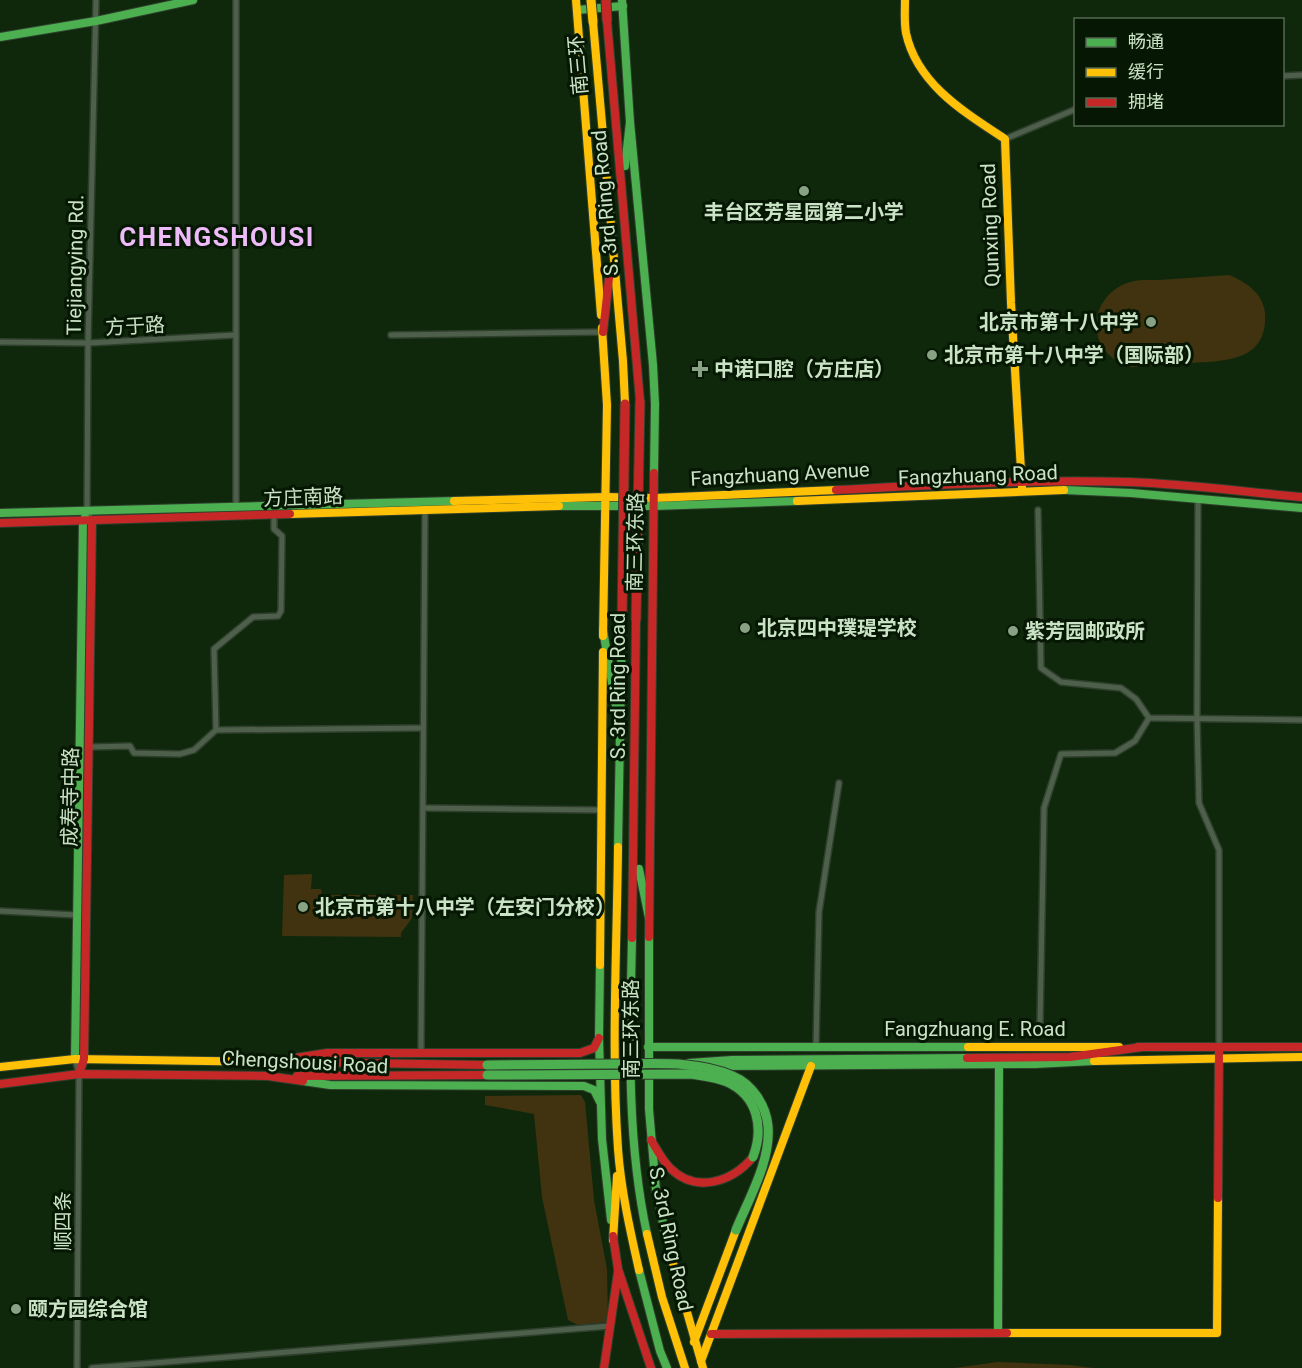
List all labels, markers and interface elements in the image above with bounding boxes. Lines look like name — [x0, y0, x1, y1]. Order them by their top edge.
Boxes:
legend — [1074, 18, 1284, 126]
text: 畅通 — [1128, 31, 1164, 52]
street label: 南三环 — [563, 34, 593, 96]
text: 缓行 — [1128, 61, 1164, 82]
text: 拥堵 — [1128, 91, 1164, 112]
street label: S. 3rd Ring Road — [587, 129, 623, 277]
street label: Qunxing Road — [976, 163, 1004, 287]
marker: 丰台区芳星园第二小学 — [797, 184, 811, 198]
street label: Tiejiangying Rd. — [62, 194, 88, 336]
place label: 丰台区芳星园第二小学 — [704, 200, 904, 224]
district label: CHENGSHOUSI — [119, 222, 315, 252]
place label: 北京市第十八中学 — [979, 310, 1139, 334]
street label: 方于路 — [104, 312, 166, 340]
marker: 北京市第十八中学 — [1144, 315, 1158, 329]
place label: 北京市第十八中学（国际部） — [944, 343, 1204, 367]
marker: 北京市第十八中学（国际部） — [925, 348, 939, 362]
place label: 中诺口腔（方庄店） — [714, 357, 894, 381]
marker: 中诺口腔（方庄店） — [691, 360, 709, 378]
street label: Fangzhuang Avenue — [690, 457, 870, 491]
street label: Fangzhuang Road — [898, 460, 1058, 490]
street label: 方庄南路 — [263, 484, 343, 510]
street label: 南三环东路 — [622, 492, 648, 592]
street label: S. 3rd Ring Road — [606, 613, 630, 759]
place label: 北京四中璞瑅学校 — [757, 616, 917, 640]
place label: 紫芳园邮政所 — [1025, 619, 1145, 643]
marker: 北京四中璞瑅学校 — [738, 621, 752, 635]
marker: 紫芳园邮政所 — [1006, 624, 1020, 638]
street label: 成寿寺中路 — [57, 747, 83, 847]
place label: 北京市第十八中学（左安门分校） — [315, 895, 615, 919]
marker: 北京市第十八中学（左安门分校） — [296, 900, 310, 914]
street label: 南三环东路 — [619, 979, 643, 1079]
street label: Fangzhuang E. Road — [884, 1017, 1066, 1041]
street label: Chengshousi Road — [221, 1046, 389, 1078]
street label: S. 3rd Ring Road — [644, 1165, 698, 1313]
street label: 顺四条 — [51, 1191, 75, 1251]
place label: 颐方园综合馆 — [28, 1297, 148, 1321]
marker: 颐方园综合馆 — [9, 1302, 23, 1316]

